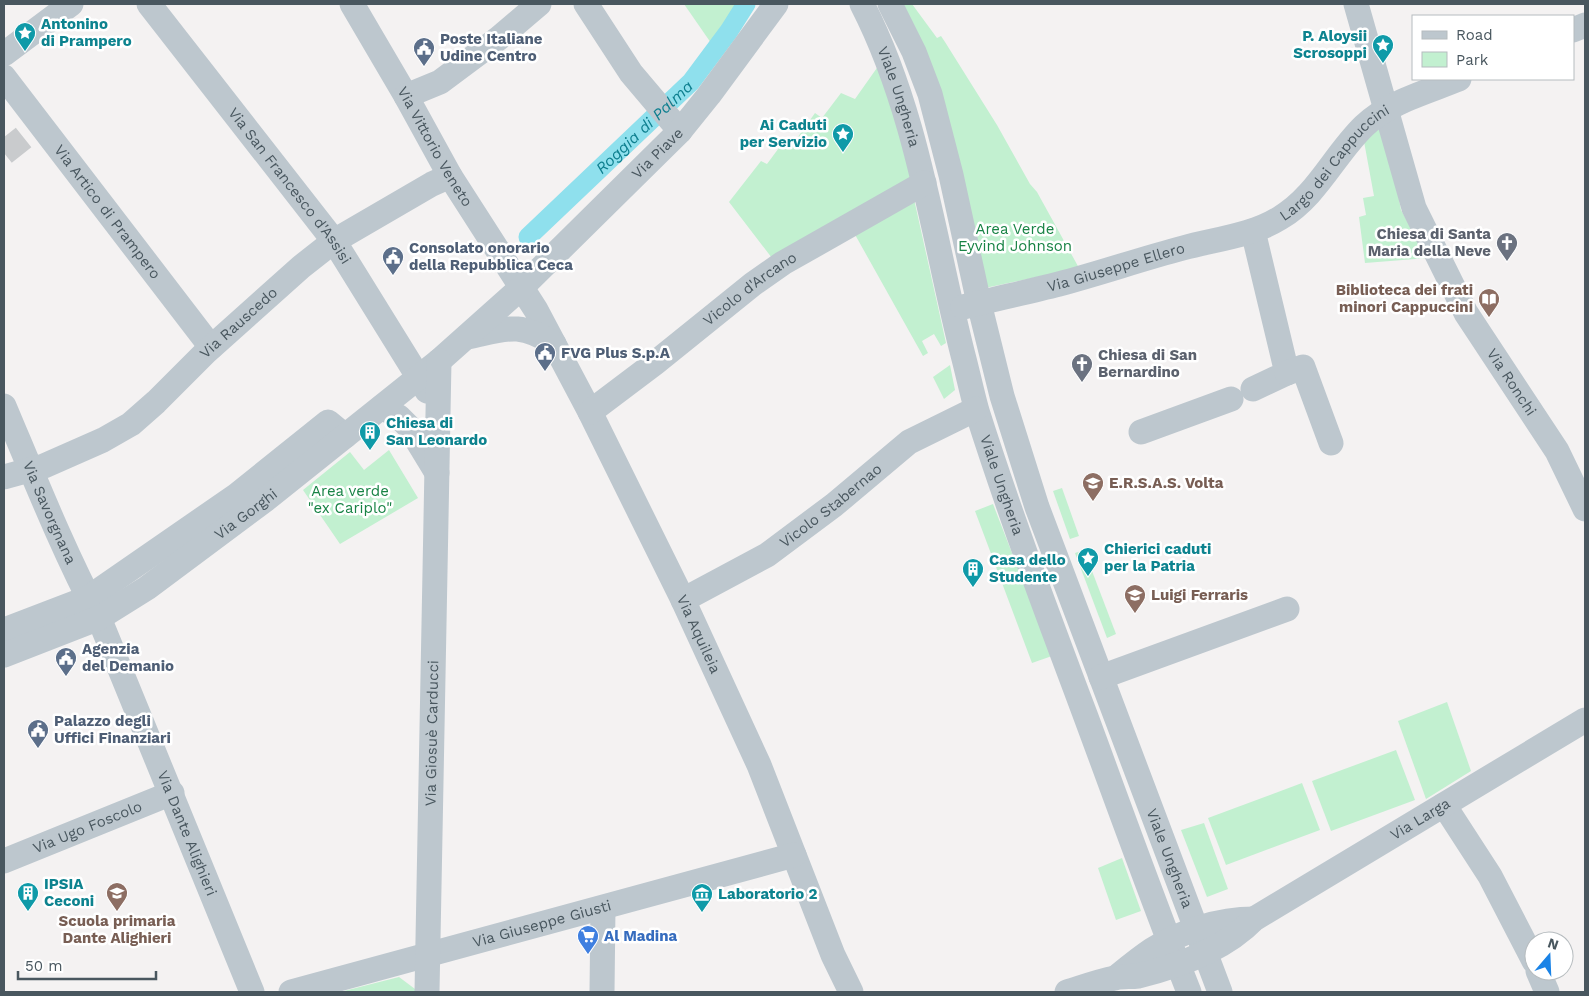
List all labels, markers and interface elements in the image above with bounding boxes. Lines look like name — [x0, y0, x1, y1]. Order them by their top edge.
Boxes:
place label: Antonino di Prampero — [41, 15, 132, 50]
legend — [1412, 15, 1574, 80]
place icon: Antonino di Prampero — [13, 21, 37, 52]
text: Road — [1456, 26, 1493, 44]
place label: P. Aloysii Scrosoppi — [1293, 27, 1367, 62]
place label: Poste Italiane Udine Centro — [440, 30, 543, 65]
place icon: P. Aloysii Scrosoppi — [1371, 33, 1395, 64]
public building icon: Poste Italiane Udine Centro — [412, 36, 436, 67]
street label: Viale Ungheria — [874, 44, 924, 150]
text: Park — [1456, 51, 1489, 69]
water label: Roggia di Palma — [591, 76, 697, 177]
street label: Via Vittorio Veneto — [394, 83, 476, 210]
street label: Largo dei Cappuccini — [1276, 101, 1392, 225]
street label: Via San Francesco d'Assisi — [224, 104, 355, 267]
place label: Ai Caduti per Servizio — [740, 116, 827, 151]
place icon: Ai Caduti per Servizio — [831, 122, 855, 153]
street label: Via Piave — [628, 124, 687, 182]
street label: Via Artico di Prampero — [50, 141, 165, 283]
park label: Area Verde Eyvind Johnson — [958, 220, 1072, 255]
place label: Chiesa di Santa Maria della Neve — [1368, 225, 1491, 260]
church icon: Chiesa di Santa Maria della Neve — [1495, 231, 1519, 262]
place label: Consolato onorario della Repubblica Ceca — [409, 239, 573, 274]
street label: Via Giuseppe Ellero — [1045, 239, 1187, 296]
public building icon: Consolato onorario della Repubblica Ceca — [381, 245, 405, 276]
street label: Vicolo d'Arcano — [700, 248, 800, 330]
place label: Biblioteca dei frati minori Cappuccini — [1336, 281, 1473, 316]
street label: Via Rauscedo — [196, 283, 281, 362]
library icon: Biblioteca dei frati minori Cappuccini — [1477, 287, 1501, 318]
public building icon: FVG Plus S.p.A — [533, 341, 557, 372]
place label: FVG Plus S.p.A — [561, 344, 671, 362]
street label: Via Ronchi — [1483, 345, 1540, 419]
place label: Chiesa di San Bernardino — [1098, 346, 1197, 381]
church icon: Chiesa di San Bernardino — [1070, 352, 1094, 383]
place label: Chiesa di San Leonardo — [386, 414, 487, 449]
building icon: Chiesa di San Leonardo — [358, 420, 382, 451]
street label: Viale Ungheria — [976, 433, 1027, 538]
street label: Via Savorgnana — [19, 458, 80, 568]
street label: Vicolo Stabernao — [776, 460, 886, 551]
school or university icon: E.R.S.A.S. Volta — [1081, 471, 1105, 502]
place label: E.R.S.A.S. Volta — [1109, 474, 1224, 492]
park label: Area verde "ex Cariplo" — [308, 482, 392, 517]
street label: Via Gorghi — [211, 485, 281, 544]
place label: Chierici caduti per la Patria — [1104, 540, 1211, 575]
place icon: Chierici caduti per la Patria — [1076, 546, 1100, 577]
place label: Casa dello Studente — [989, 551, 1066, 586]
building icon: Casa dello Studente — [961, 557, 985, 588]
school or university icon: Luigi Ferraris — [1123, 583, 1147, 614]
place label: Luigi Ferraris — [1151, 586, 1248, 604]
street label: Via Aquileia — [673, 592, 725, 677]
place label: Agenzia del Demanio — [82, 640, 174, 675]
public building icon: Agenzia del Demanio — [54, 646, 78, 677]
street label: Via Giosuè Carducci — [422, 660, 442, 806]
place label: Palazzo degli Uffici Finanziari — [54, 712, 171, 747]
public building icon: Palazzo degli Uffici Finanziari — [26, 718, 50, 749]
street label: Via Dante Alighieri — [153, 768, 221, 899]
street label: Via Larga — [1387, 794, 1454, 844]
street label: Via Ugo Foscolo — [30, 797, 145, 857]
street label: Viale Ungheria — [1143, 806, 1197, 911]
place label: IPSIA Ceconi — [44, 875, 94, 910]
building icon: IPSIA Ceconi — [16, 881, 40, 912]
school or university icon: Scuola primaria Dante Alighieri — [105, 881, 129, 912]
museum icon: Laboratorio 2 — [690, 882, 714, 913]
place label: Laboratorio 2 — [718, 885, 817, 903]
street label: Via Giuseppe Giusti — [471, 896, 613, 951]
place label: Scuola primaria Dante Alighieri — [59, 912, 176, 947]
supermarket icon: Al Madina — [576, 924, 600, 955]
place label: Al Madina — [604, 927, 677, 945]
north arrow — [1524, 931, 1574, 981]
text: N — [1546, 934, 1561, 953]
scale bar — [18, 948, 155, 980]
text: 50 m — [25, 957, 62, 975]

